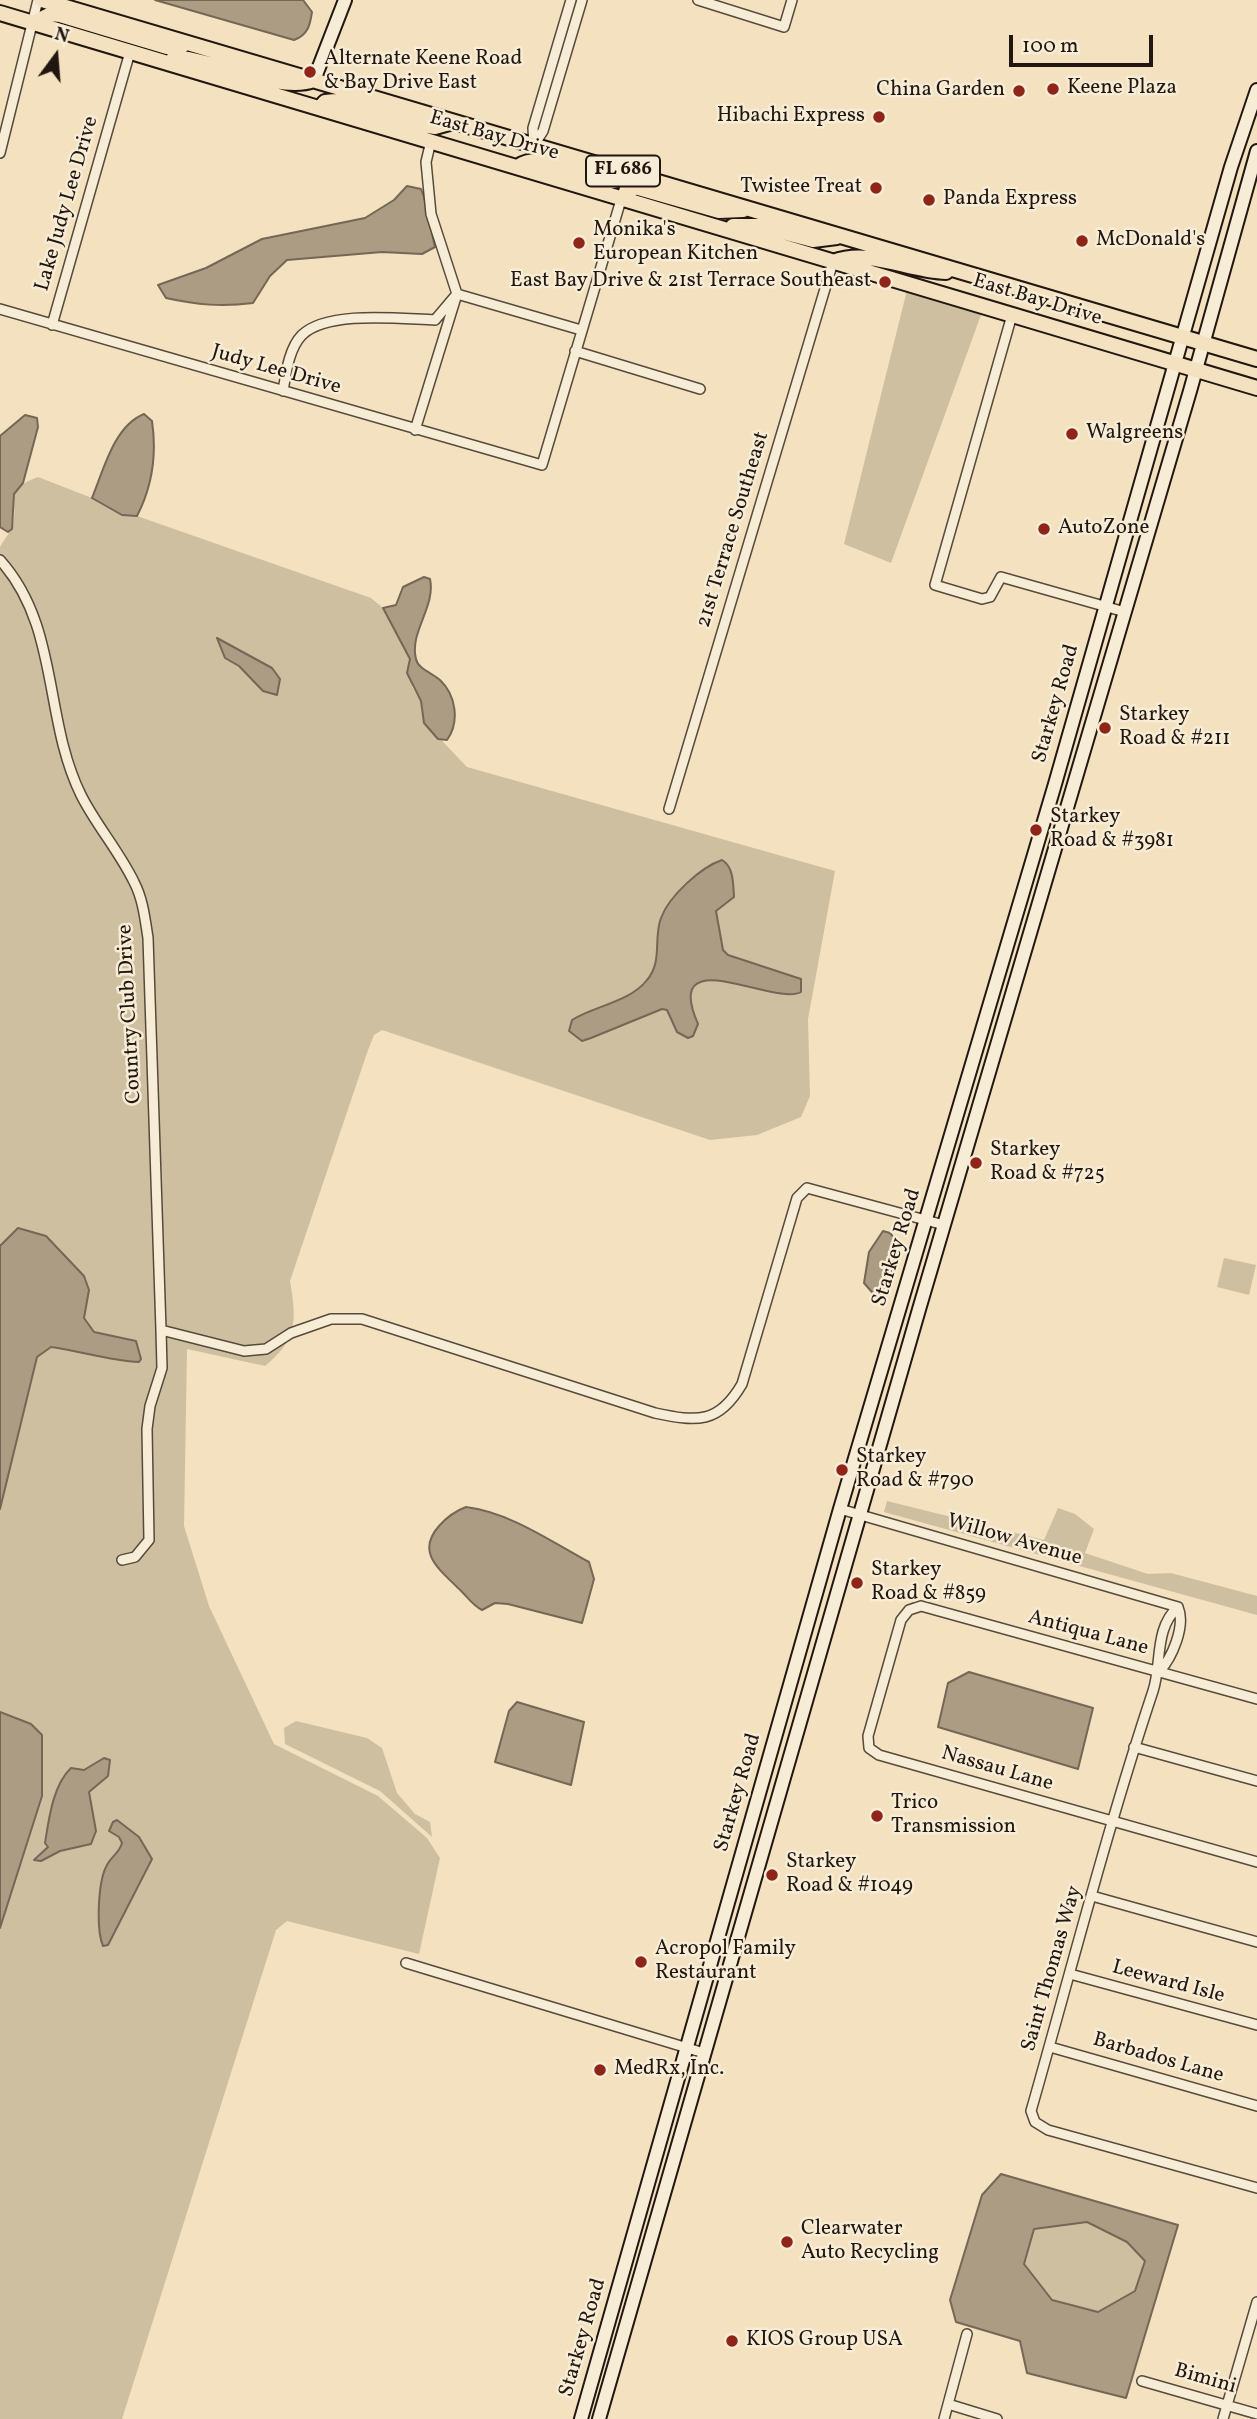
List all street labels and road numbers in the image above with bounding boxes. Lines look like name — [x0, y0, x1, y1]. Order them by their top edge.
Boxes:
street label: East Bay Drive — [426, 107, 562, 167]
street label: Lake Judy Lee Drive — [31, 114, 105, 294]
road number: FL 686 — [586, 155, 660, 186]
street label: East Bay Drive — [970, 269, 1104, 333]
street label: Judy Lee Drive — [208, 341, 344, 401]
street label: 21st Terrace Southeast — [692, 429, 776, 631]
street label: Starkey Road — [1028, 642, 1086, 766]
street label: Country Club Drive — [114, 924, 148, 1104]
street label: Starkey Road — [868, 1186, 928, 1310]
street label: Willow Avenue — [944, 1510, 1084, 1572]
street label: Antiqua Lane — [1025, 1606, 1151, 1662]
street label: Starkey Road — [710, 1731, 768, 1855]
street label: Nassau Lane — [938, 1742, 1056, 1798]
street label: Saint Thomas Way — [1017, 1883, 1089, 2055]
street label: Leeward Isle — [1109, 1956, 1227, 2010]
street label: Barbados Lane — [1090, 2028, 1226, 2090]
street label: Starkey Road — [555, 2276, 613, 2400]
street label: Bimini — [1171, 2359, 1239, 2401]

